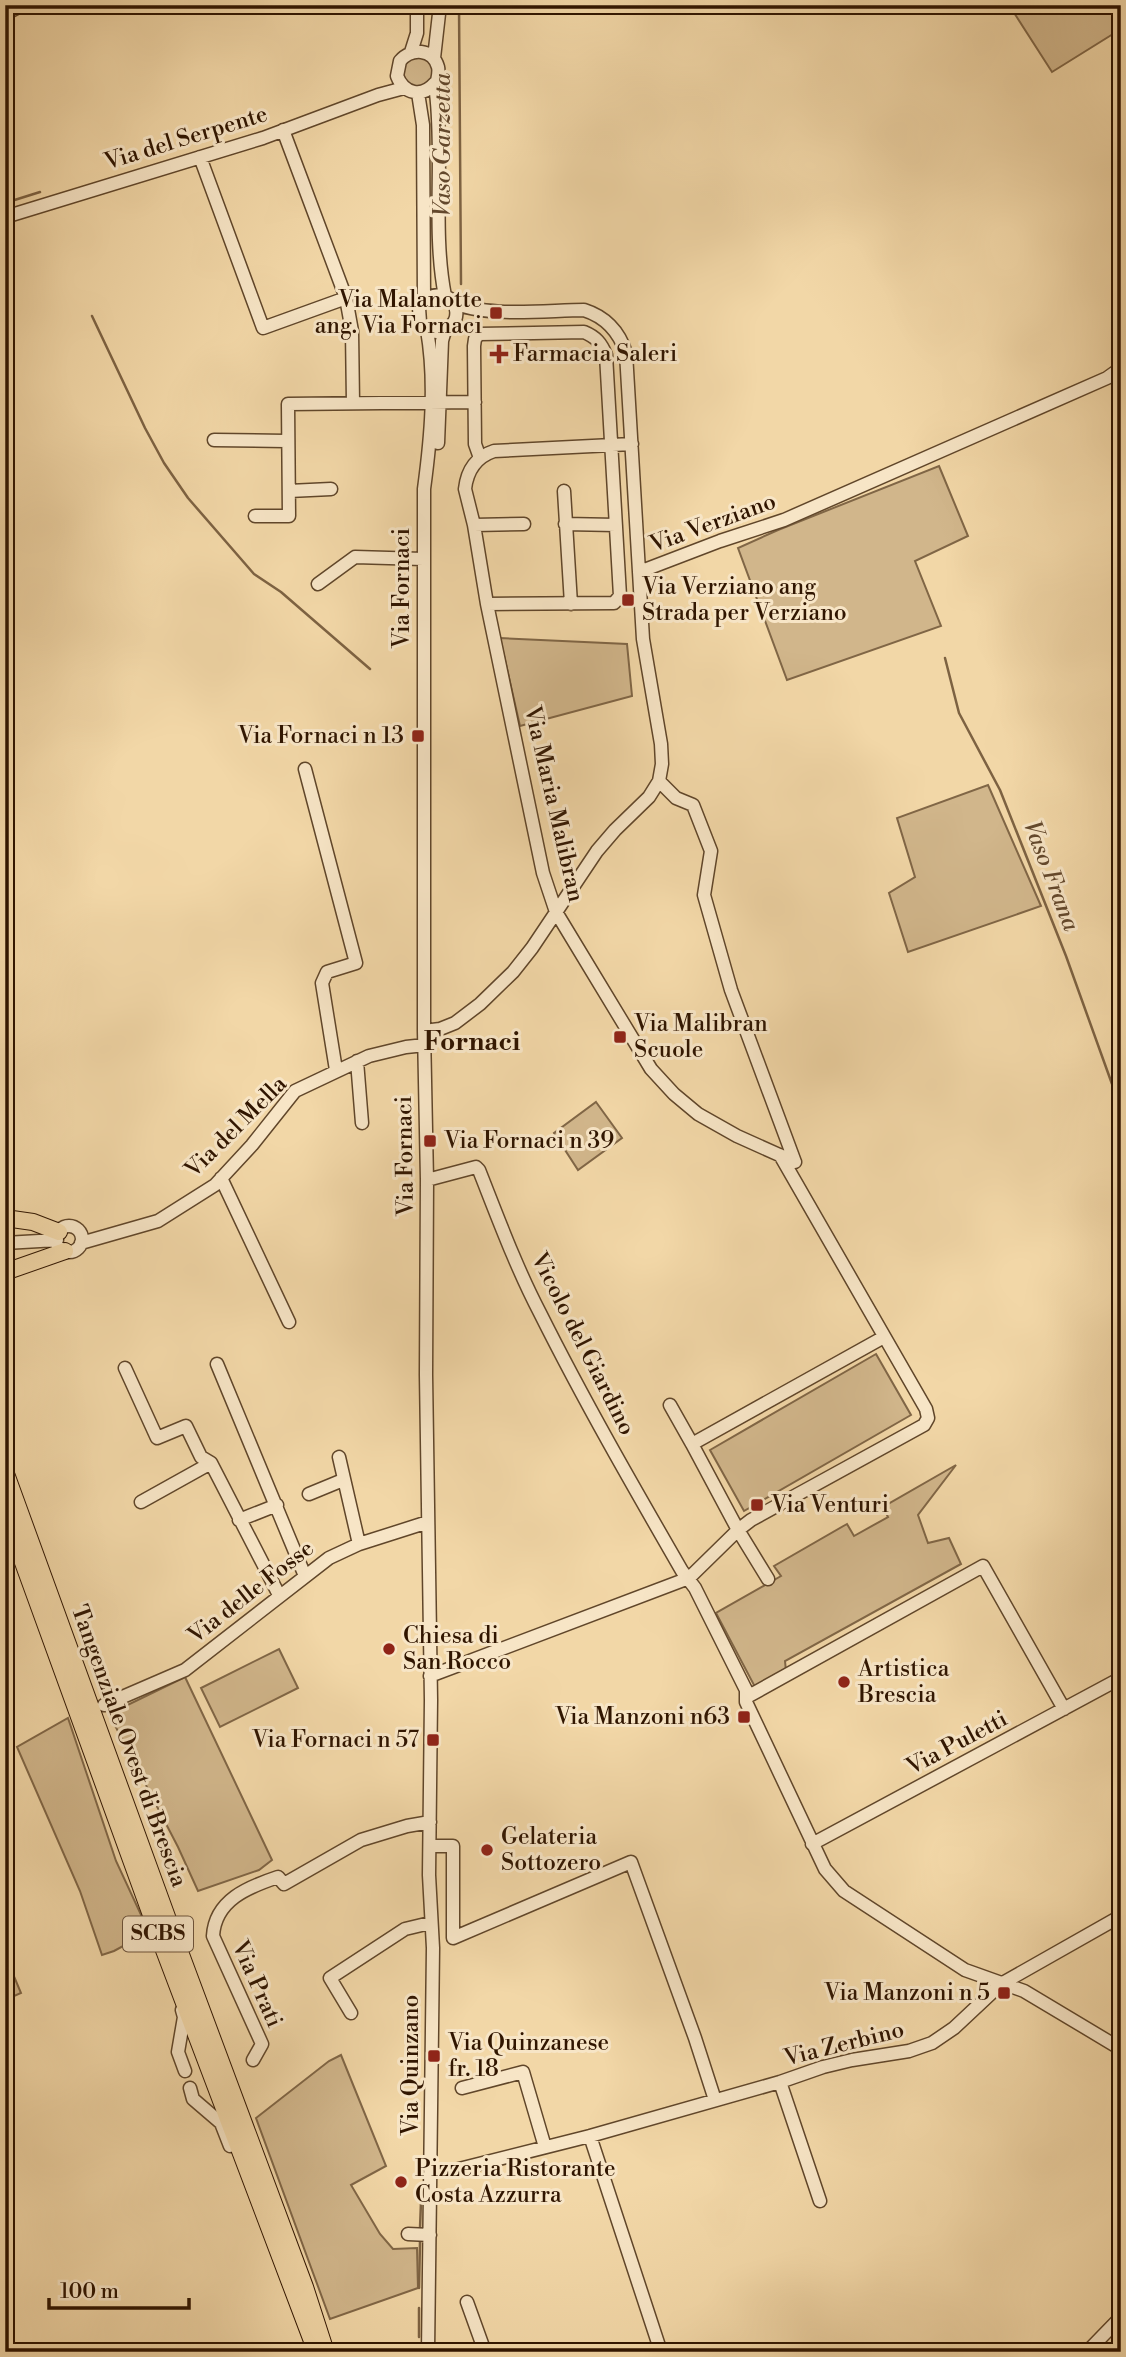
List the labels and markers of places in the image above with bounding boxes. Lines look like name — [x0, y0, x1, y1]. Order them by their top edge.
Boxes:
place label: Via Malanotte ang. Via Fornaci — [315, 286, 482, 340]
marker: Via Malanotte ang. Via Fornaci — [488, 305, 504, 321]
place label: Farmacia Saleri — [513, 340, 677, 368]
marker: Farmacia Saleri — [491, 346, 507, 362]
place label: Via Verziano ang Strada per Verziano — [641, 573, 847, 627]
marker: Via Verziano ang Strada per Verziano — [620, 592, 636, 608]
place label: Via Fornaci n 13 — [237, 722, 404, 750]
marker: Via Fornaci n 13 — [410, 728, 426, 744]
place label: Via Malibran Scuole — [633, 1010, 768, 1064]
marker: Via Malibran Scuole — [612, 1029, 628, 1045]
place label: Via Fornaci n 39 — [443, 1127, 614, 1155]
marker: Via Fornaci n 39 — [422, 1133, 438, 1149]
place label: Via Venturi — [770, 1491, 889, 1519]
marker: Via Venturi — [749, 1497, 765, 1513]
place label: Chiesa di San Rocco — [403, 1622, 511, 1676]
marker: Chiesa di San Rocco — [381, 1641, 397, 1657]
place label: Artistica Brescia — [857, 1655, 950, 1709]
marker: Artistica Brescia — [836, 1674, 852, 1690]
place label: Via Manzoni n63 — [554, 1703, 730, 1731]
marker: Via Manzoni n63 — [736, 1709, 752, 1725]
place label: Via Fornaci n 57 — [251, 1726, 419, 1754]
marker: Via Fornaci n 57 — [425, 1732, 441, 1748]
place label: Gelateria Sottozero — [501, 1823, 601, 1877]
marker: Gelateria Sottozero — [479, 1842, 495, 1858]
place label: Via Manzoni n 5 — [823, 1979, 990, 2007]
marker: Via Manzoni n 5 — [996, 1985, 1012, 2001]
place label: Via Quinzanese fr. 18 — [447, 2029, 609, 2083]
marker: Via Quinzanese fr. 18 — [426, 2048, 442, 2064]
place label: Pizzeria Ristorante Costa Azzurra — [415, 2155, 616, 2209]
marker: Pizzeria Ristorante Costa Azzurra — [393, 2174, 409, 2190]

